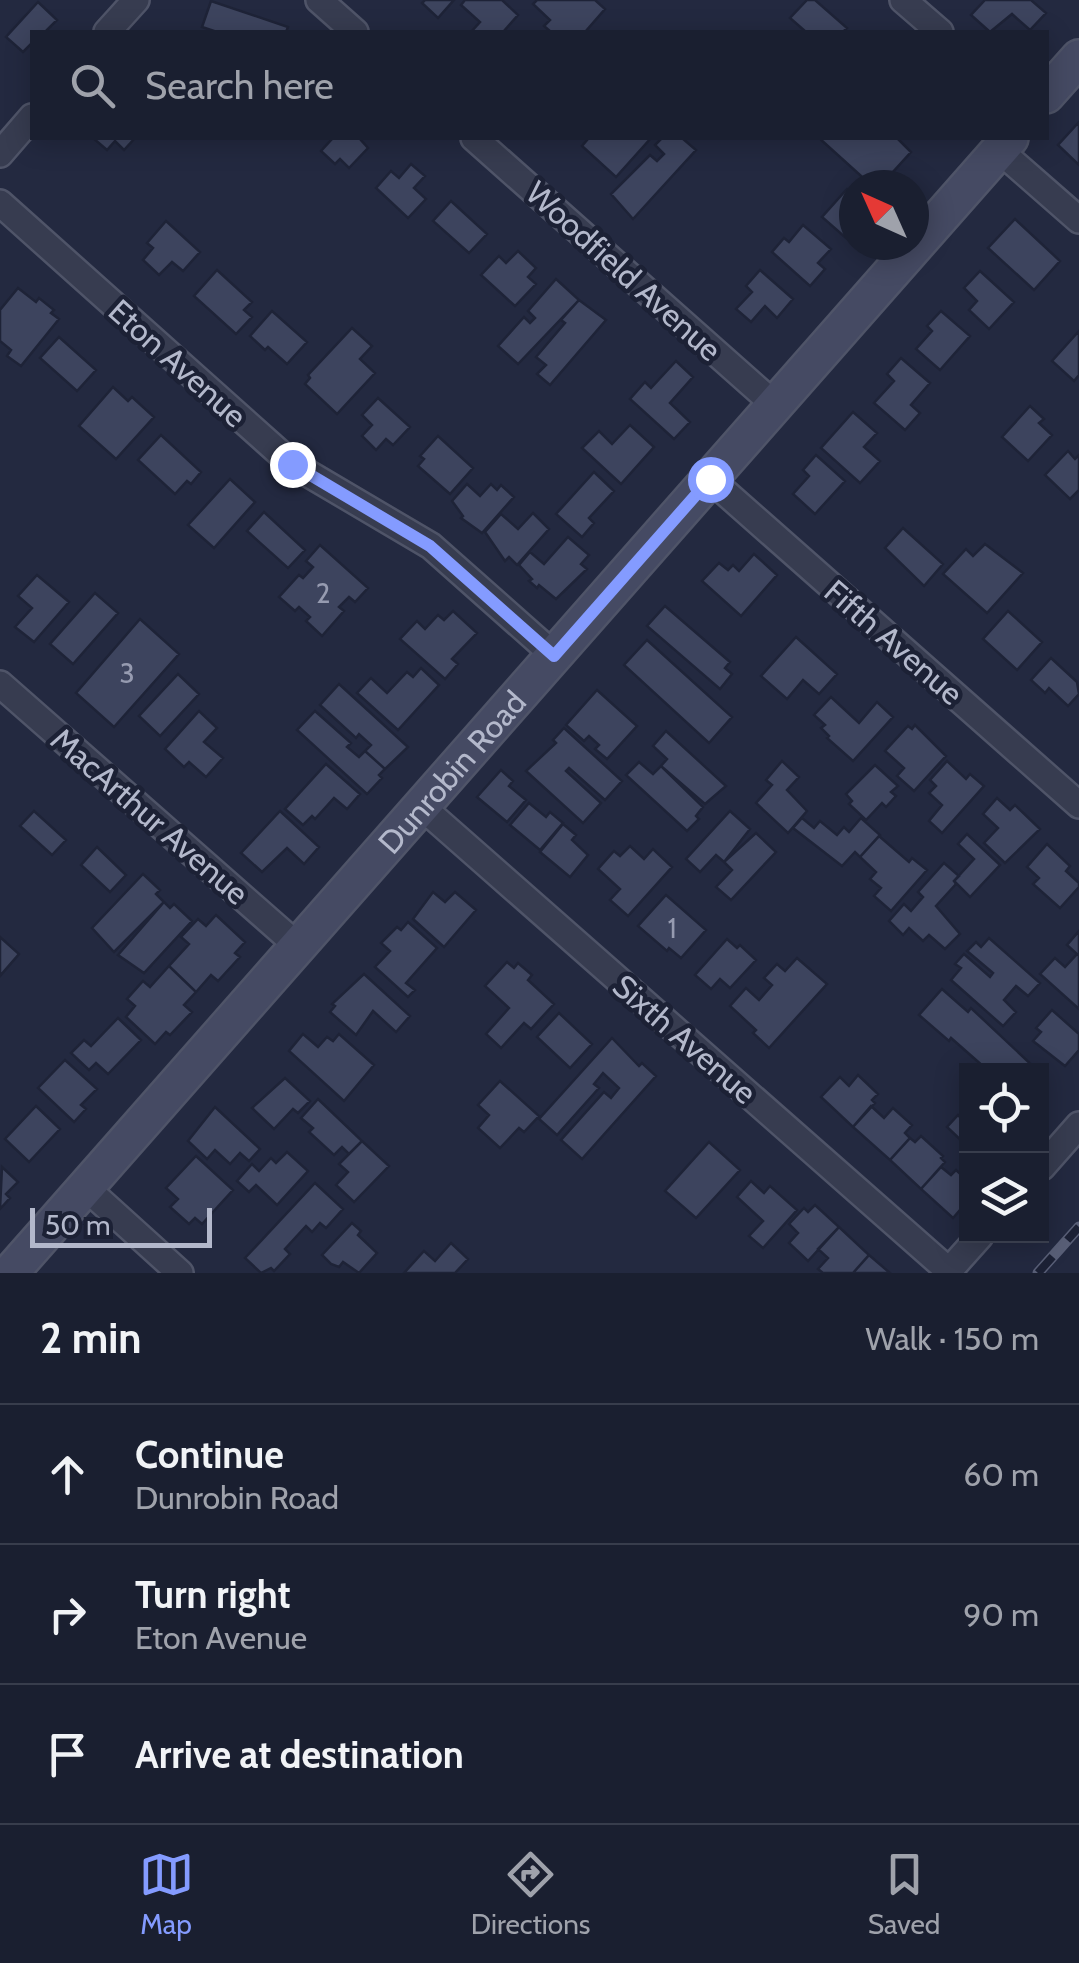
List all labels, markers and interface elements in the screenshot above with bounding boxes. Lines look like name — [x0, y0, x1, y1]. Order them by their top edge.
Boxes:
search box — [30, 30, 1049, 140]
icon: search — [65, 58, 120, 113]
text: Search here — [145, 62, 334, 109]
north arrow — [839, 170, 929, 260]
street label: Woodfield Avenue — [518, 173, 730, 369]
street label: Eton Avenue — [101, 291, 255, 435]
route end — [270, 442, 316, 488]
route start — [688, 457, 734, 503]
street label: Fifth Avenue — [817, 571, 971, 713]
house number: 2 — [316, 576, 330, 610]
house number: 3 — [119, 656, 135, 690]
street label: Dunrobin Road — [369, 682, 534, 861]
street label: MacArthur Avenue — [43, 720, 257, 912]
house number: 1 — [667, 911, 677, 945]
street label: Sixth Avenue — [605, 966, 765, 1112]
map controls — [959, 1063, 1049, 1243]
button: locate — [959, 1063, 1049, 1153]
button: layers — [959, 1153, 1049, 1243]
scale bar — [30, 1203, 212, 1248]
text: 50 m — [45, 1208, 111, 1242]
text: 2 min — [40, 1312, 141, 1364]
text: Walk · 150 m — [865, 1319, 1039, 1358]
text: Continue — [135, 1431, 284, 1478]
icon: ahead — [40, 1447, 95, 1502]
text: 60 m — [963, 1455, 1039, 1494]
text: Dunrobin Road — [135, 1478, 339, 1517]
text: Turn right — [135, 1571, 291, 1618]
icon: right — [40, 1587, 95, 1642]
text: 90 m — [963, 1595, 1039, 1634]
text: Eton Avenue — [135, 1618, 307, 1657]
icon: arrive — [40, 1727, 95, 1782]
text: Arrive at destination — [135, 1731, 464, 1778]
tab: Map — [139, 1847, 194, 1941]
tab: Directions — [471, 1847, 590, 1941]
tab: Saved — [868, 1847, 940, 1941]

